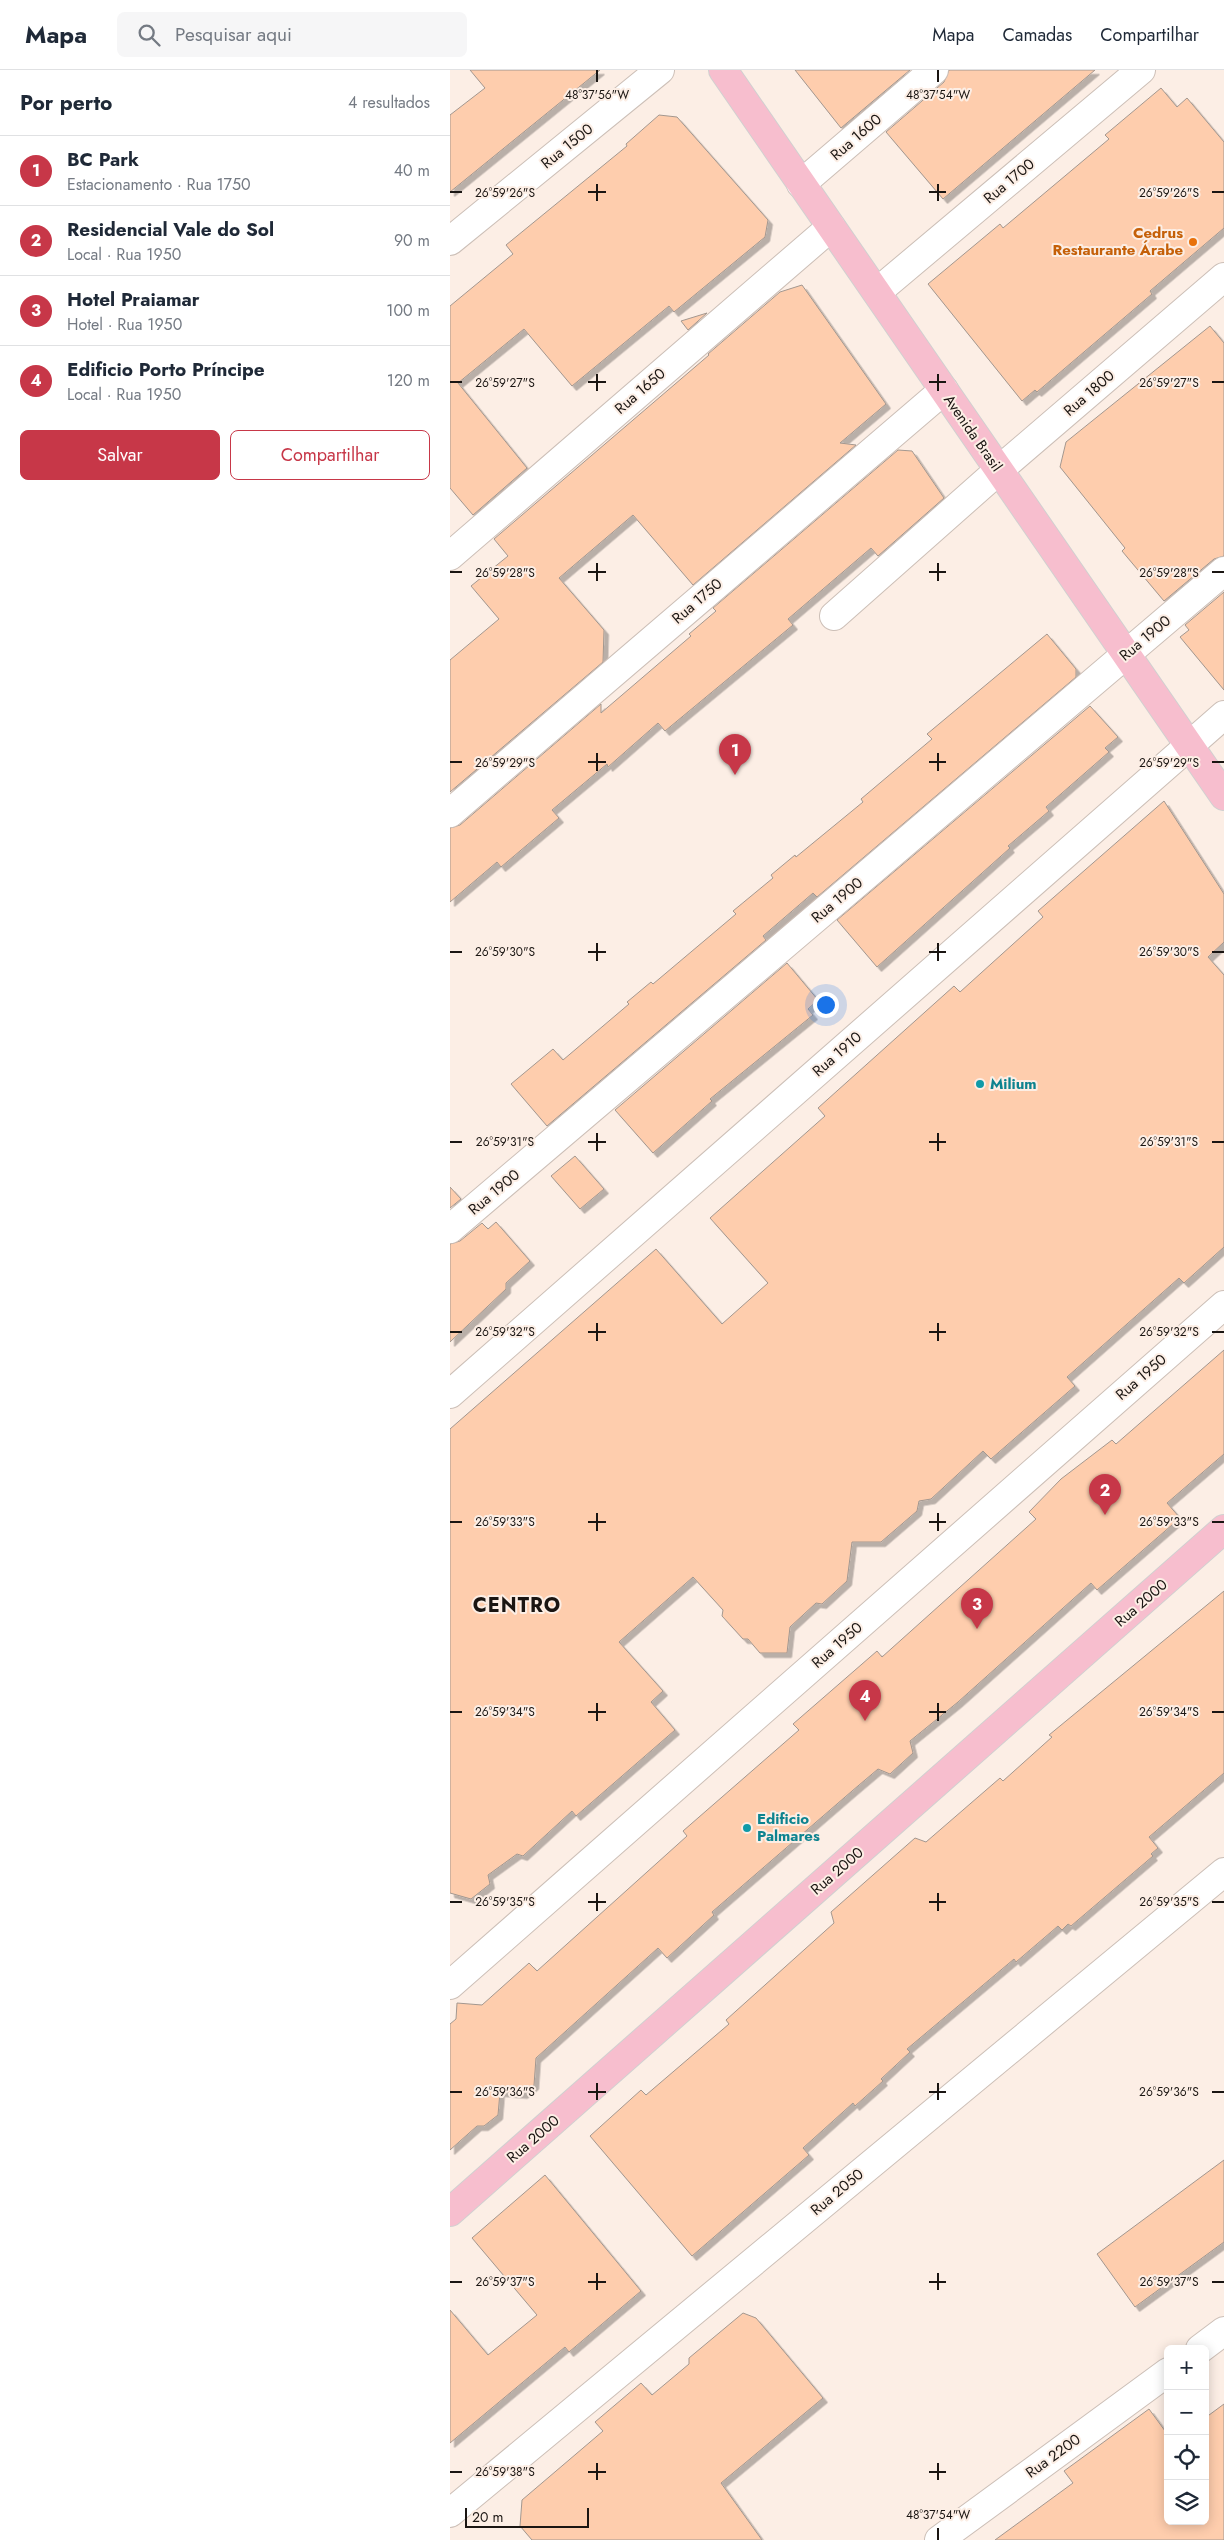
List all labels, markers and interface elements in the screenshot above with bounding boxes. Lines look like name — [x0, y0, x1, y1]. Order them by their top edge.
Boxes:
search box — [117, 12, 467, 57]
text: Mapa — [25, 17, 87, 52]
icon: search — [135, 21, 163, 49]
text: Pesquisar aqui — [175, 21, 292, 48]
text: Mapa — [932, 22, 974, 48]
text: Camadas — [1002, 22, 1072, 48]
text: Compartilhar — [1100, 22, 1199, 48]
text: 48°37'56"W — [565, 86, 629, 104]
text: 48°37'54"W — [906, 86, 970, 104]
text: Por perto — [20, 88, 112, 118]
text: 4 resultados — [348, 91, 430, 114]
street label: Rua 1600 — [826, 109, 886, 165]
street label: Rua 1500 — [536, 118, 598, 174]
text: BC Park — [67, 146, 139, 173]
street label: Rua 1700 — [979, 153, 1039, 209]
text: 1 — [32, 159, 40, 182]
text: 40 m — [394, 159, 430, 182]
text: Estacionamento · Rua 1750 — [67, 173, 251, 196]
text: 26°59'26"S — [475, 184, 535, 202]
text: 26°59'26"S — [1139, 184, 1199, 202]
text: Residencial Vale do Sol — [67, 216, 274, 243]
place label: Cedrus Restaurante Árabe — [1053, 222, 1183, 261]
text: 2 — [31, 229, 41, 252]
text: 90 m — [394, 229, 430, 252]
marker: Cedrus Restaurante Árabe — [1187, 236, 1199, 248]
text: Local · Rua 1950 — [67, 243, 181, 266]
text: Hotel Praiamar — [67, 286, 200, 313]
text: 3 — [31, 299, 41, 322]
text: 100 m — [386, 299, 430, 322]
text: Hotel · Rua 1950 — [67, 313, 182, 336]
text: Edificio Porto Príncipe — [67, 356, 265, 383]
street label: Rua 1650 — [610, 363, 670, 419]
street label: Rua 1800 — [1059, 365, 1119, 421]
text: 4 — [30, 369, 42, 392]
text: 120 m — [387, 369, 430, 392]
text: 26°59'27"S — [475, 374, 535, 392]
text: 26°59'27"S — [1139, 374, 1199, 392]
text: Local · Rua 1950 — [67, 383, 181, 406]
street label: Avenida Brasil — [938, 390, 1008, 476]
button: Salvar — [20, 430, 220, 480]
button: Compartilhar — [230, 430, 430, 480]
text: 26°59'28"S — [475, 564, 535, 582]
text: 26°59'28"S — [1139, 564, 1199, 582]
street label: Rua 1750 — [667, 573, 727, 629]
street label: Rua 1900 — [1114, 610, 1176, 666]
pin: 1 — [719, 734, 751, 775]
text: 26°59'29"S — [475, 754, 535, 772]
text: 26°59'29"S — [1139, 754, 1199, 772]
street label: Rua 1900 — [806, 872, 868, 928]
text: 26°59'30"S — [475, 943, 535, 961]
text: 26°59'30"S — [1139, 943, 1199, 961]
your location — [813, 992, 839, 1018]
street label: Rua 1910 — [807, 1026, 867, 1082]
place label: Milium — [990, 1073, 1037, 1095]
marker: Milium — [974, 1078, 986, 1090]
text: 26°59'31"S — [476, 1133, 535, 1151]
text: 26°59'31"S — [1140, 1133, 1199, 1151]
street label: Rua 1900 — [463, 1164, 525, 1220]
text: 26°59'32"S — [475, 1323, 535, 1341]
text: 26°59'32"S — [1139, 1323, 1199, 1341]
street label: Rua 1950 — [1111, 1349, 1171, 1405]
pin: 2 — [1089, 1474, 1121, 1515]
text: 26°59'33"S — [475, 1513, 535, 1531]
text: 26°59'33"S — [1139, 1513, 1199, 1531]
street label: Rua 2000 — [1110, 1574, 1172, 1632]
pin: 3 — [961, 1588, 993, 1629]
district label: CENTRO — [473, 1591, 561, 1620]
street label: Rua 1950 — [807, 1617, 867, 1673]
pin: 4 — [849, 1680, 881, 1721]
text: 26°59'34"S — [475, 1703, 535, 1721]
text: 26°59'34"S — [1139, 1703, 1199, 1721]
place label: Edificio Palmares — [757, 1808, 820, 1847]
marker: Edificio Palmares — [741, 1822, 753, 1834]
street label: Rua 2000 — [806, 1842, 868, 1900]
text: 26°59'35"S — [475, 1893, 535, 1911]
text: 26°59'35"S — [1139, 1893, 1199, 1911]
text: 26°59'36"S — [475, 2083, 535, 2101]
text: 26°59'36"S — [1139, 2083, 1199, 2101]
street label: Rua 2000 — [502, 2110, 564, 2168]
street label: Rua 2050 — [806, 2163, 868, 2221]
text: 26°59'37"S — [475, 2273, 535, 2291]
text: 26°59'37"S — [1139, 2273, 1199, 2291]
map controls — [1164, 2345, 1209, 2525]
button: + — [1164, 2345, 1209, 2390]
button: − — [1164, 2390, 1209, 2435]
street label: Rua 2200 — [1021, 2429, 1085, 2483]
button: locate — [1164, 2435, 1209, 2480]
text: 26°59'38"S — [475, 2463, 535, 2481]
button: layers — [1164, 2480, 1209, 2525]
scale bar — [465, 2505, 589, 2528]
text: 48°37'54"W — [906, 2506, 970, 2524]
text: 20 m — [472, 2507, 504, 2527]

